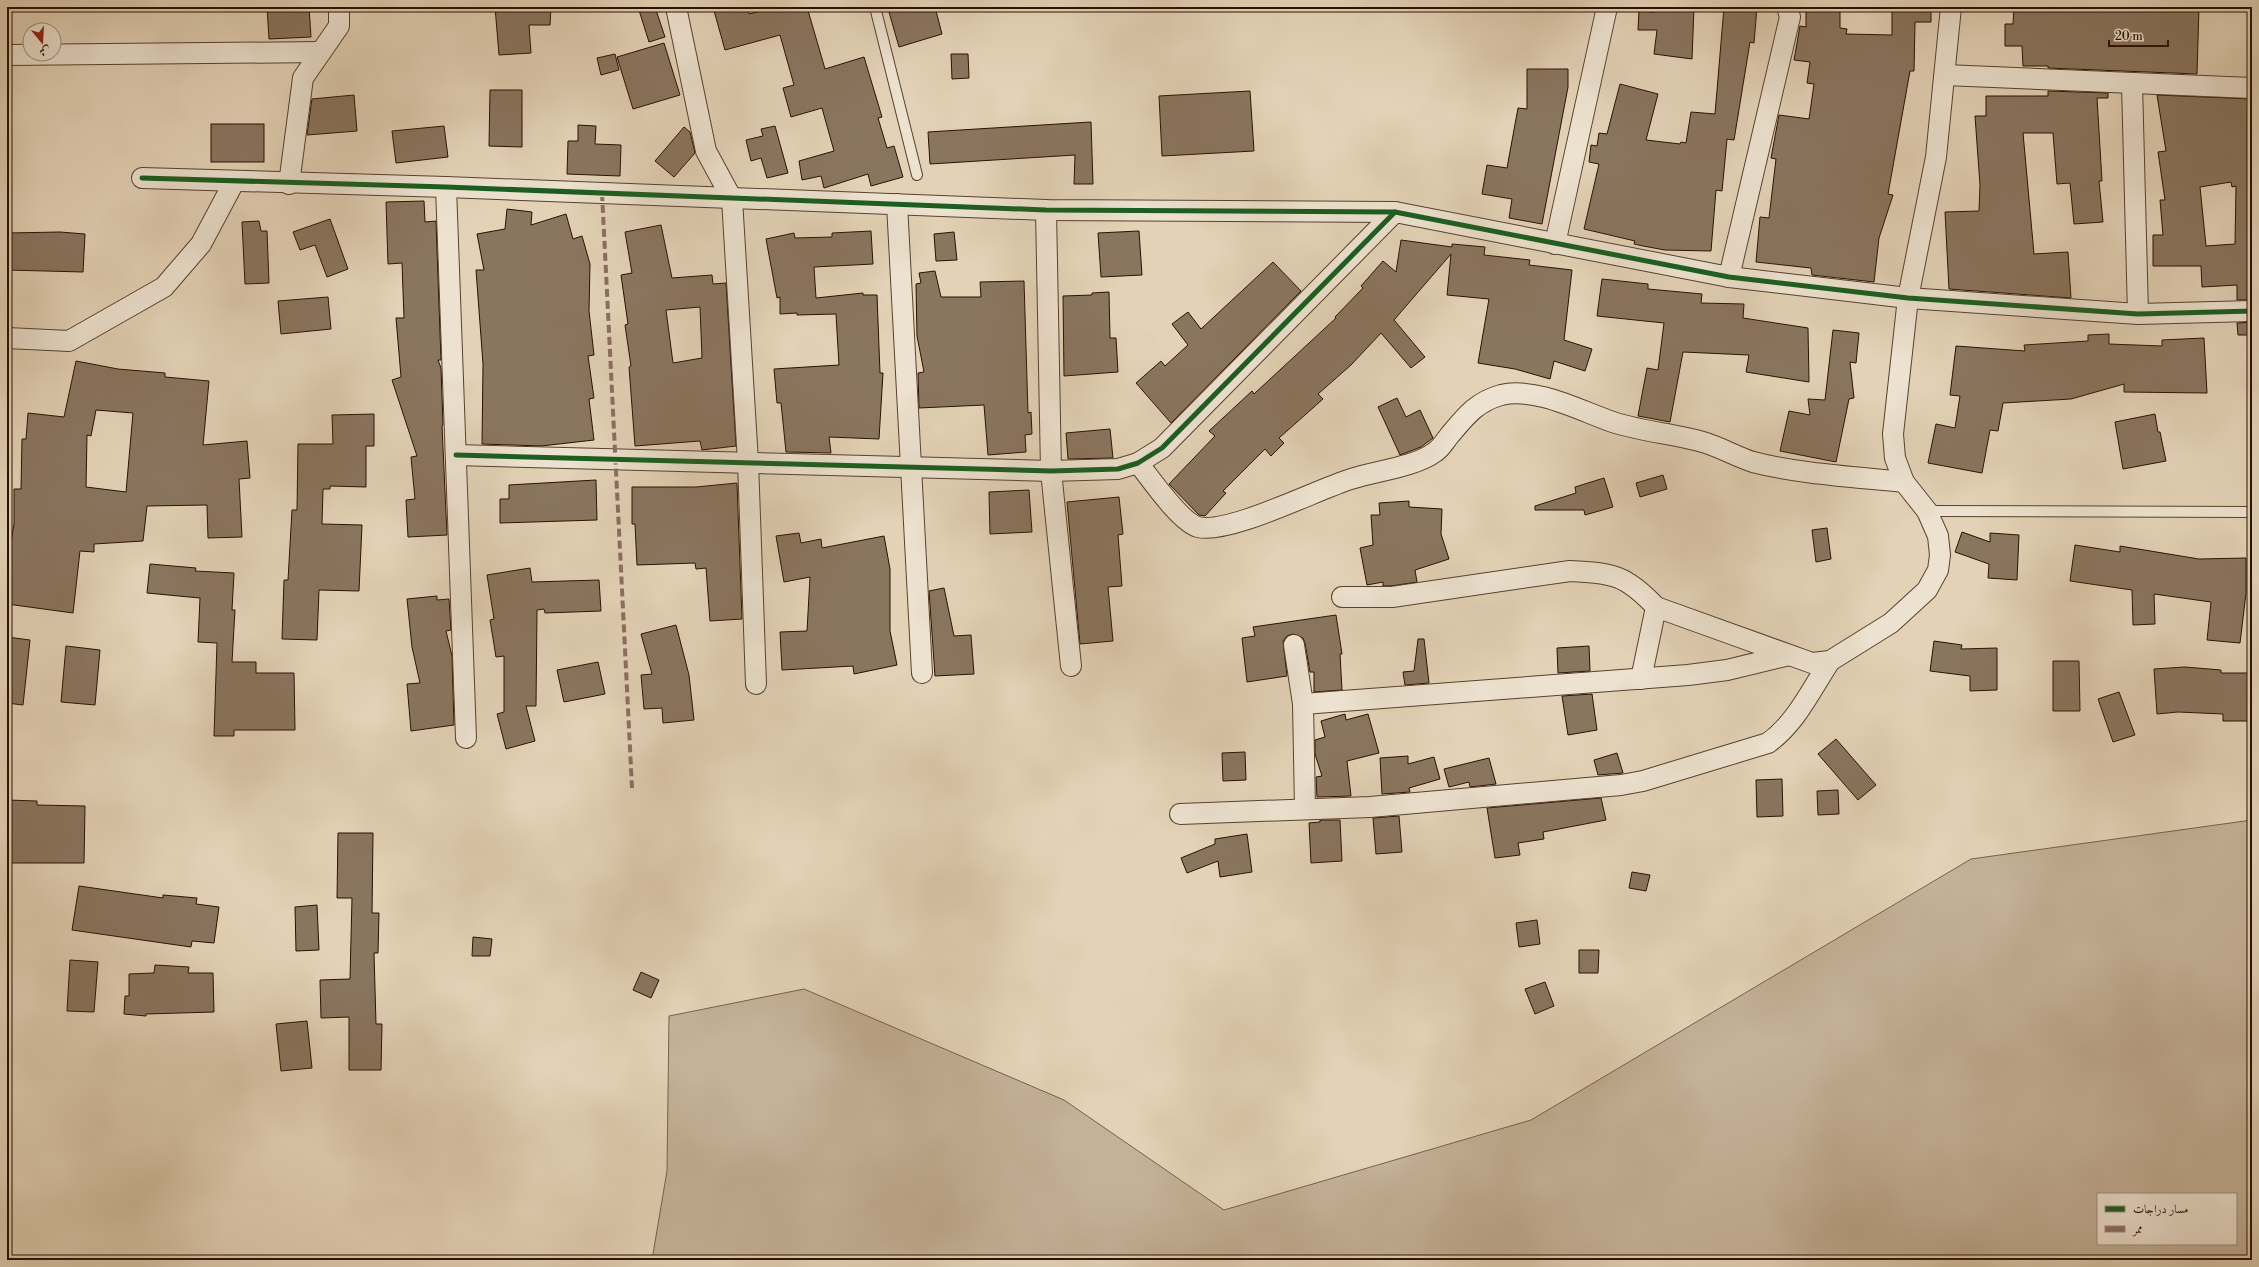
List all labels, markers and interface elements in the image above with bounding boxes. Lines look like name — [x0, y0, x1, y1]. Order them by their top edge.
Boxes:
north arrow — [22, 22, 62, 62]
scale bar — [2109, 22, 2168, 48]
text: 20 m — [2115, 29, 2143, 44]
text: ش — [37, 42, 52, 59]
legend — [2097, 1193, 2237, 1245]
text: مسار دراجات — [2133, 1202, 2188, 1217]
text: ممر — [2131, 1222, 2143, 1237]

